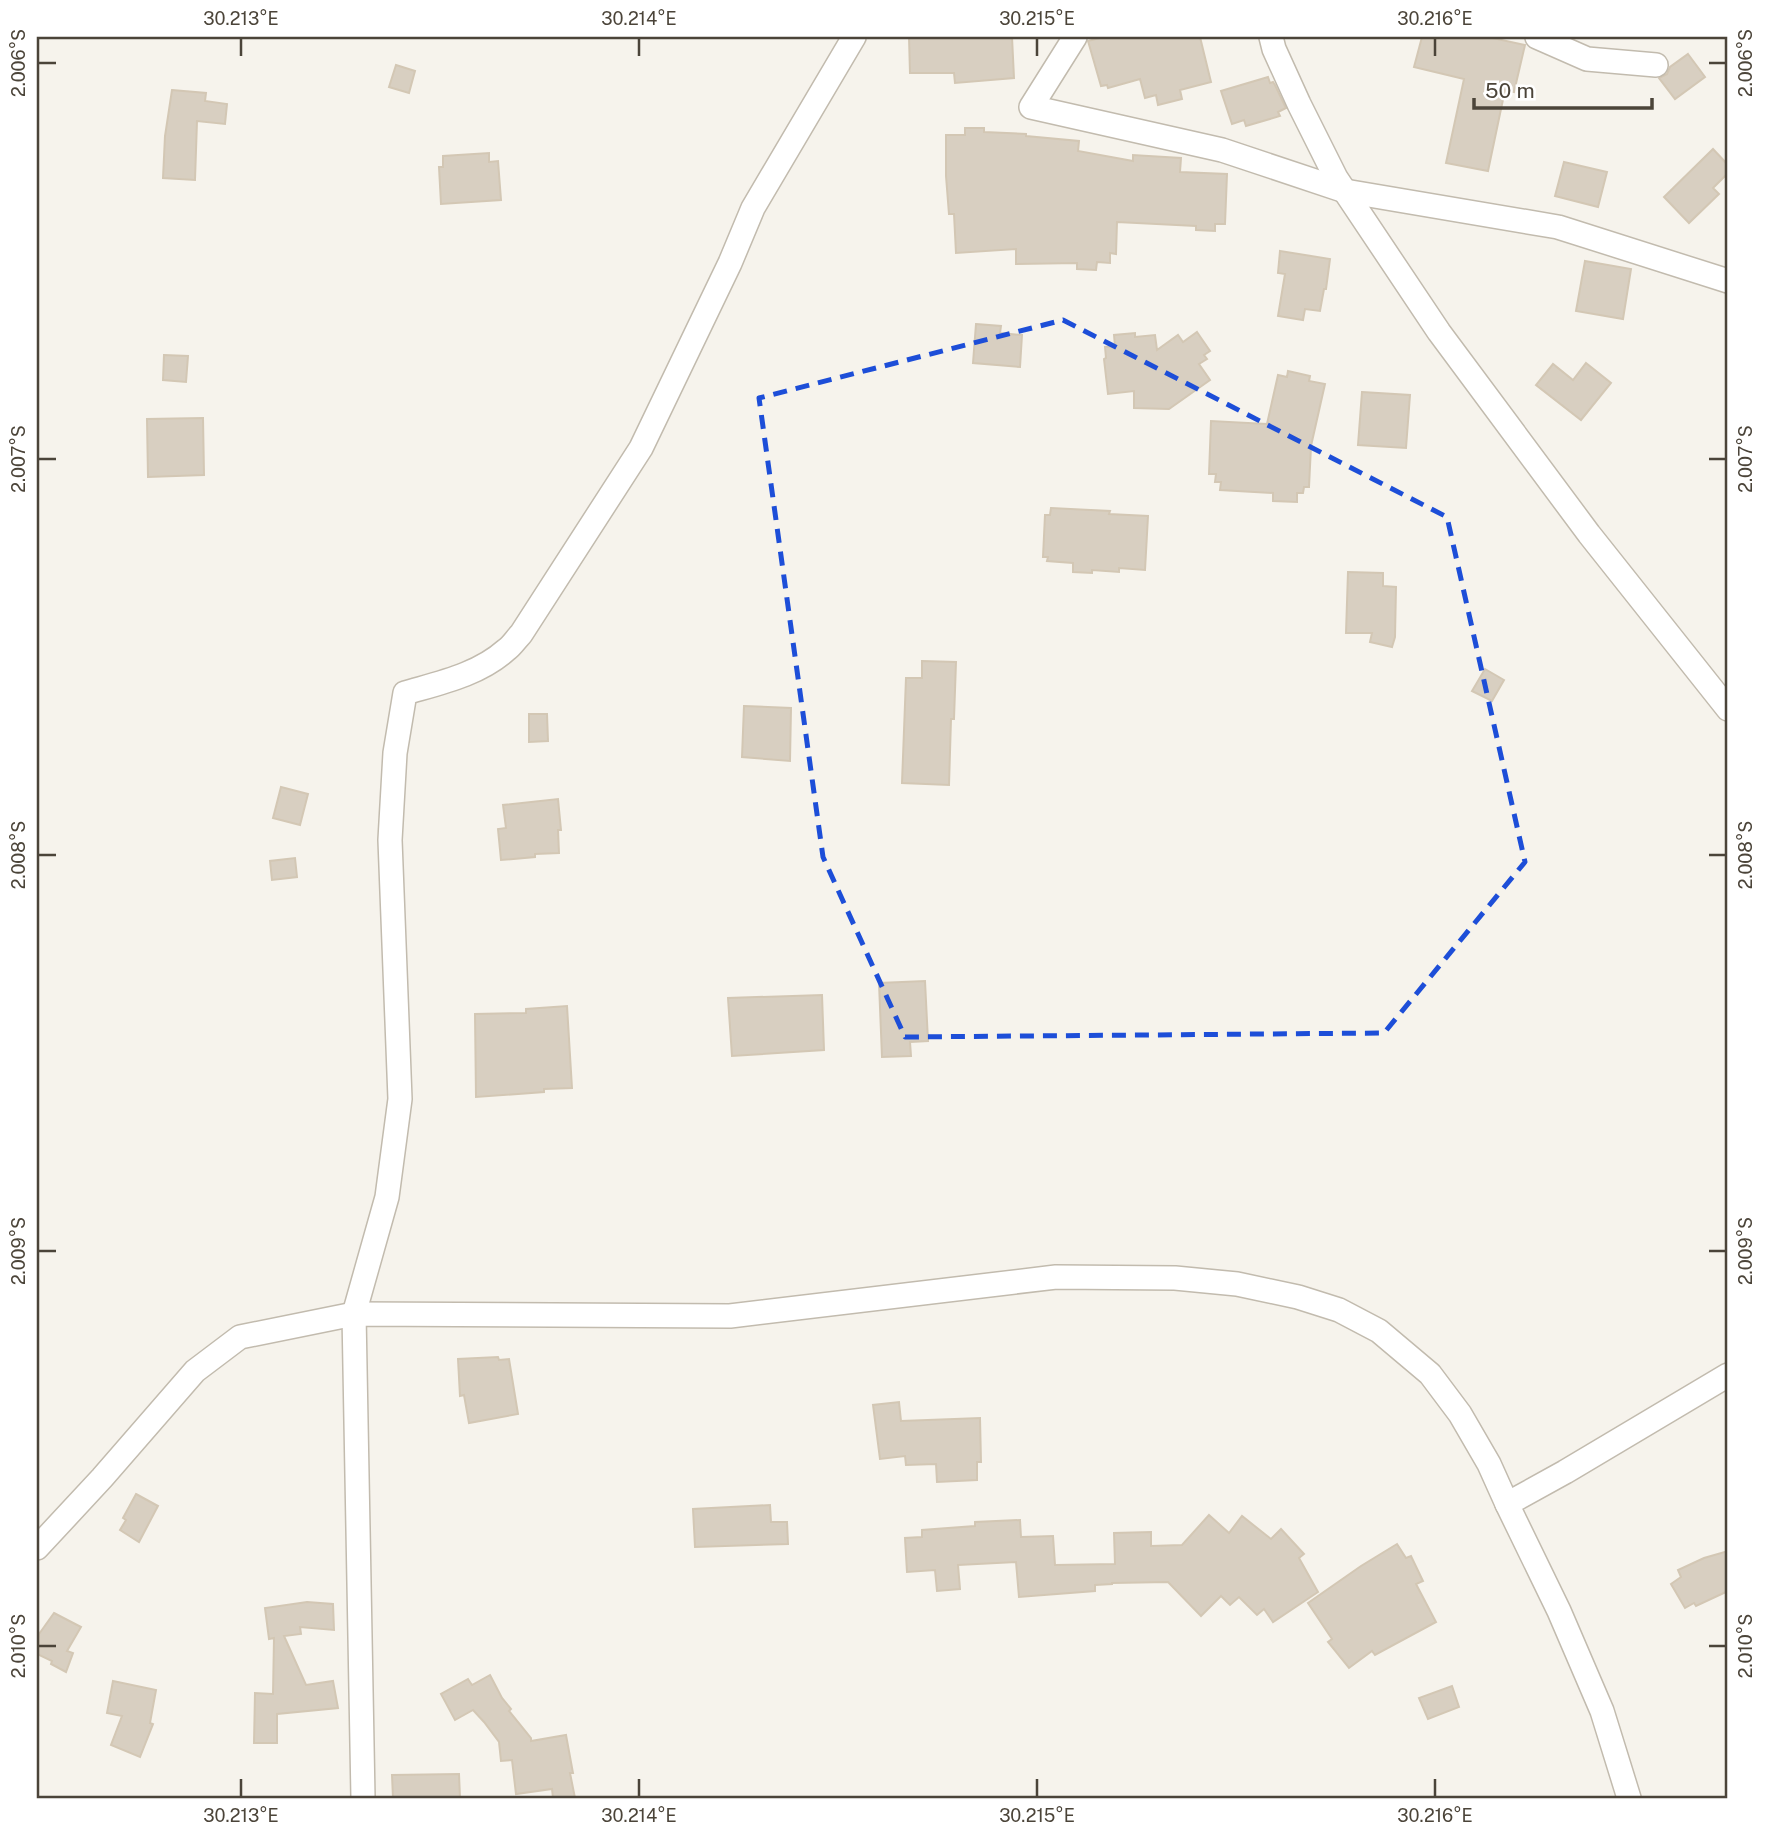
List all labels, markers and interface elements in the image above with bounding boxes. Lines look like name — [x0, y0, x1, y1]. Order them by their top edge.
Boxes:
text: 30.213°E — [203, 8, 279, 29]
text: 30.214°E — [601, 8, 677, 29]
text: 30.215°E — [999, 8, 1075, 29]
text: 30.216°E — [1397, 8, 1473, 29]
text: 2.006°S — [8, 29, 29, 97]
text: 2.006°S — [1735, 29, 1756, 97]
scale bar — [1474, 66, 1653, 110]
text: 50 m — [1485, 78, 1535, 103]
text: 2.007°S — [8, 425, 29, 493]
text: 2.007°S — [1735, 425, 1756, 493]
text: 2.008°S — [8, 821, 29, 889]
text: 2.008°S — [1735, 821, 1756, 889]
text: 2.009°S — [8, 1217, 29, 1285]
text: 2.009°S — [1735, 1217, 1756, 1285]
text: 2.010°S — [8, 1614, 29, 1678]
text: 2.010°S — [1735, 1614, 1756, 1678]
text: 30.213°E — [203, 1805, 279, 1826]
text: 30.214°E — [601, 1805, 677, 1826]
text: 30.215°E — [999, 1805, 1075, 1826]
text: 30.216°E — [1397, 1805, 1473, 1826]

